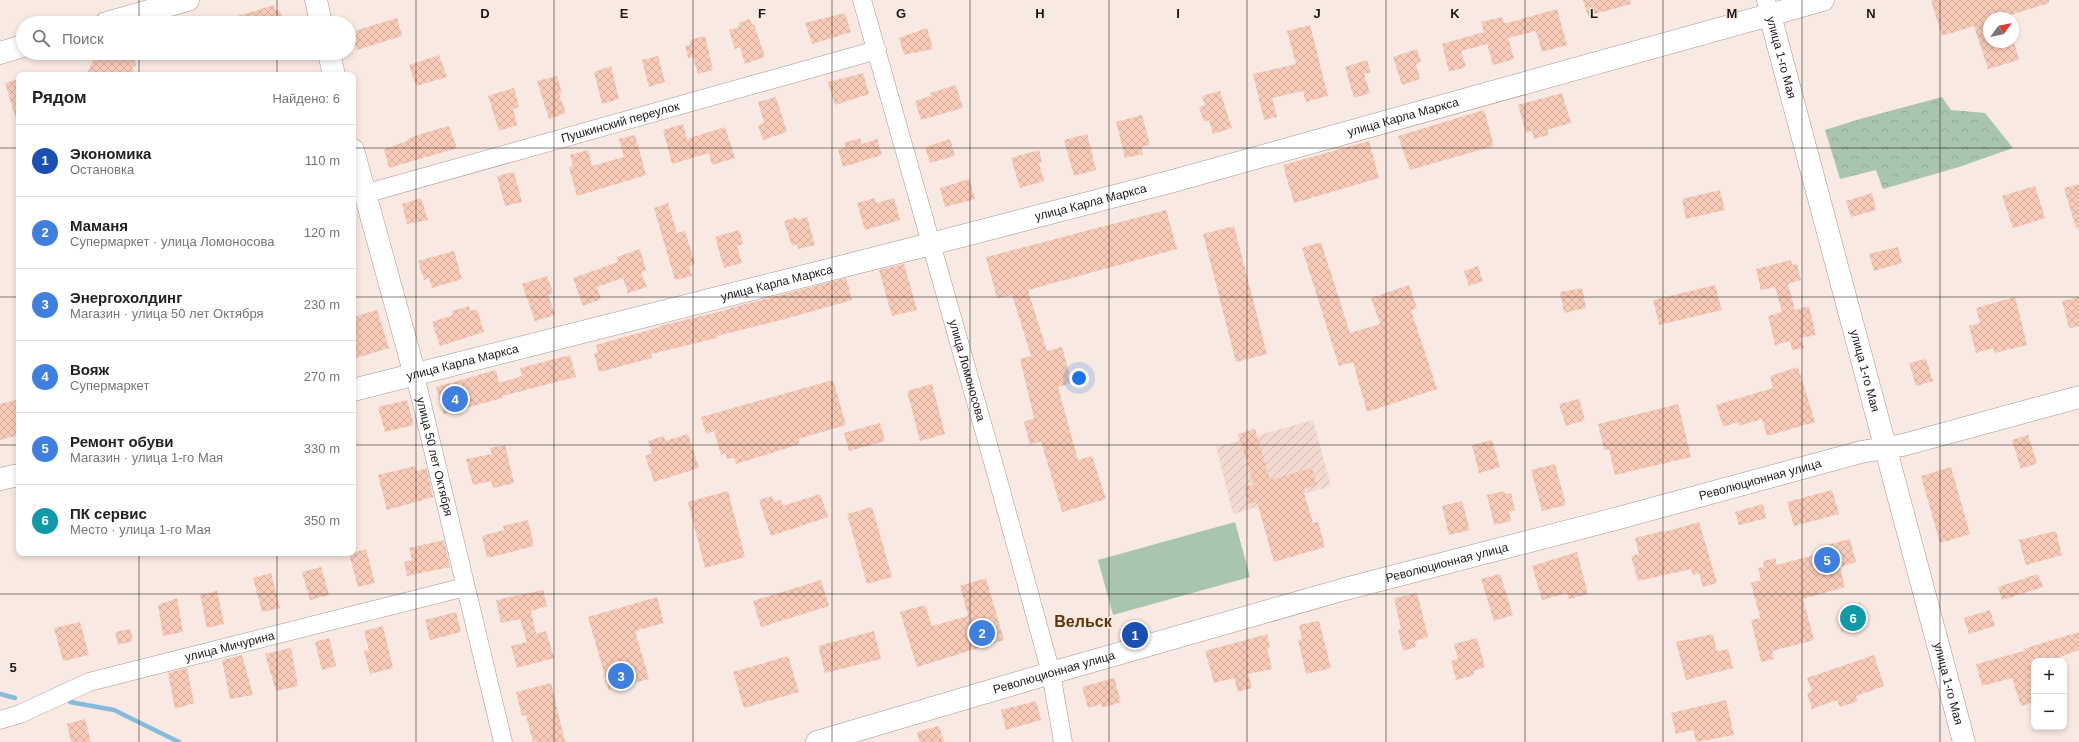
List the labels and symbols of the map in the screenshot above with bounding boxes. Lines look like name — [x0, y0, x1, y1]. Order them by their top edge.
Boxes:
text: D — [480, 6, 490, 21]
text: E — [620, 6, 629, 21]
text: F — [758, 6, 766, 21]
text: G — [896, 6, 906, 21]
text: H — [1035, 6, 1045, 21]
text: I — [1176, 6, 1180, 21]
text: J — [1313, 6, 1321, 21]
text: K — [1450, 6, 1460, 21]
text: L — [1590, 6, 1598, 21]
text: M — [1727, 6, 1737, 21]
text: N — [1866, 6, 1876, 21]
north arrow — [1983, 12, 2019, 48]
street label: улица 1-го Мая — [1764, 15, 1799, 100]
street label: улица Карла Маркса — [1346, 95, 1461, 139]
street label: Пушкинский переулок — [559, 99, 681, 145]
street label: улица Карла Маркса — [1033, 181, 1148, 224]
street label: улица Карла Маркса — [719, 262, 834, 304]
street label: улица Ломоносова — [946, 318, 988, 423]
street label: улица 1-го Мая — [1847, 328, 1883, 413]
street label: улица Карла Маркса — [405, 341, 520, 383]
your location — [1069, 368, 1089, 388]
pin: 4 — [442, 384, 468, 414]
street label: улица 50 лет Октября — [414, 396, 456, 518]
street label: Революционная улица — [1697, 456, 1823, 503]
street label: Революционная улица — [1384, 540, 1510, 585]
pin: 5 — [1814, 545, 1840, 575]
pin: 6 — [1840, 603, 1866, 633]
district label: Вельск — [1054, 613, 1113, 630]
pin: 2 — [969, 618, 995, 648]
pin: 1 — [1122, 620, 1148, 650]
street label: улица Мичурина — [183, 628, 276, 665]
street label: улица 1-го Мая — [1931, 641, 1966, 726]
street label: Революционная улица — [992, 648, 1117, 697]
text: 5 — [9, 660, 17, 675]
pin: 3 — [608, 661, 634, 691]

